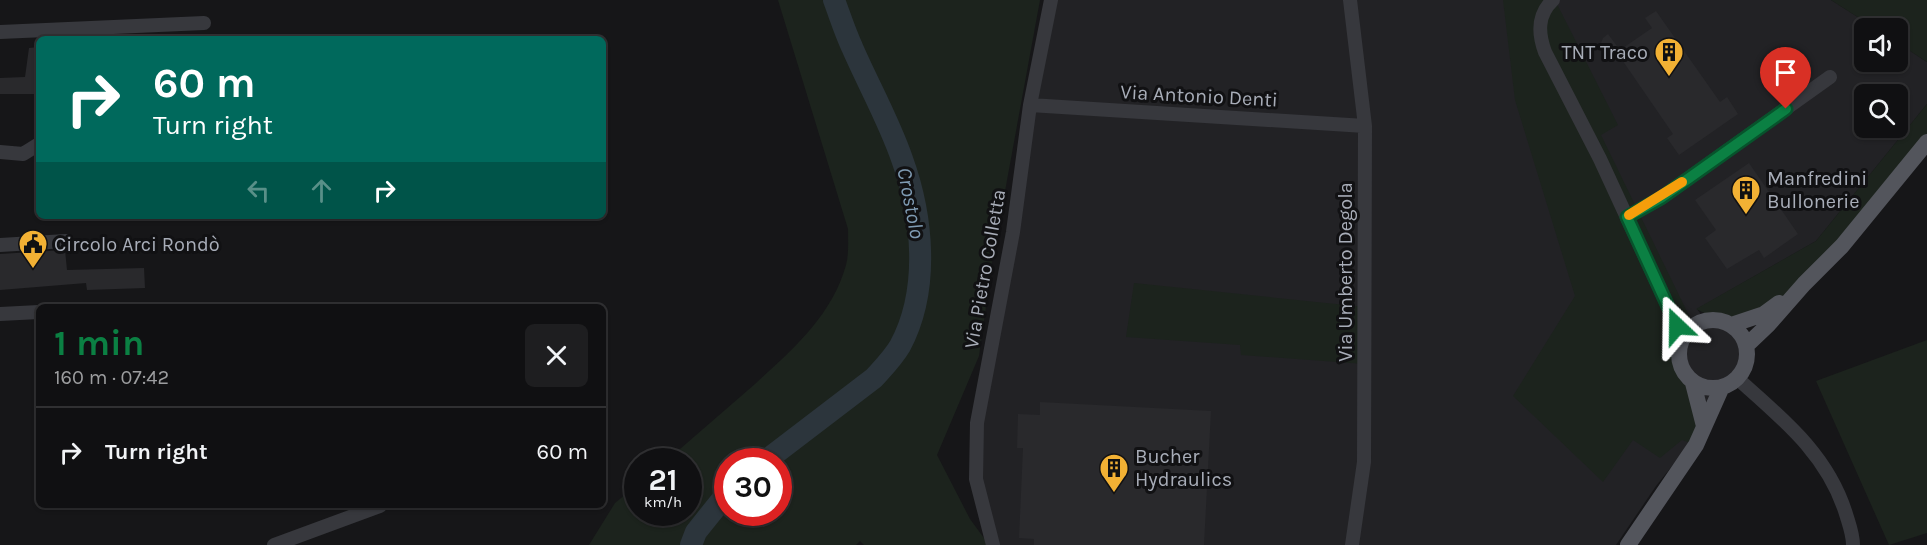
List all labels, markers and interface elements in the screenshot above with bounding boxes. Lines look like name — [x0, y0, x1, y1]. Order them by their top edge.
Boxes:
map controls — [1854, 18, 1908, 138]
button: sound — [1854, 18, 1908, 72]
building icon: TNT Traco — [1653, 36, 1685, 78]
place label: TNT Traco — [1562, 41, 1648, 64]
pin — [1760, 47, 1811, 109]
icon: arrive — [1769, 56, 1802, 89]
text: 60 m — [153, 58, 256, 108]
icon: right — [54, 60, 132, 138]
street label: Via Antonio Denti — [1120, 80, 1278, 112]
button: search — [1854, 84, 1908, 138]
text: Turn right — [153, 109, 273, 141]
water label: Crostolo — [892, 165, 930, 241]
place label: Manfredini Bullonerie — [1767, 167, 1867, 213]
icon: left — [242, 174, 275, 207]
icon: ahead — [305, 174, 338, 207]
icon: right — [368, 174, 401, 207]
building icon: Manfredini Bullonerie — [1730, 174, 1762, 216]
street label: Via Umberto Degola — [1334, 182, 1357, 362]
street label: Via Pietro Colletta — [960, 188, 1010, 350]
public building icon: Circolo Arci Rondò — [17, 228, 49, 270]
place label: Circolo Arci Rondò — [54, 233, 220, 256]
position arrow — [1645, 294, 1709, 358]
text: 1 min — [54, 322, 144, 364]
button: close — [525, 324, 588, 387]
text: 160 m · 07:42 — [54, 366, 169, 389]
icon: right — [54, 436, 87, 469]
text: Turn right — [105, 439, 208, 465]
text: 60 m — [537, 439, 588, 465]
place label: Bucher Hydraulics — [1135, 445, 1232, 491]
speed limit sign: 30 — [714, 448, 792, 526]
building icon: Bucher Hydraulics — [1098, 452, 1130, 494]
text: 21 — [649, 462, 677, 498]
text: km/h — [644, 493, 682, 511]

